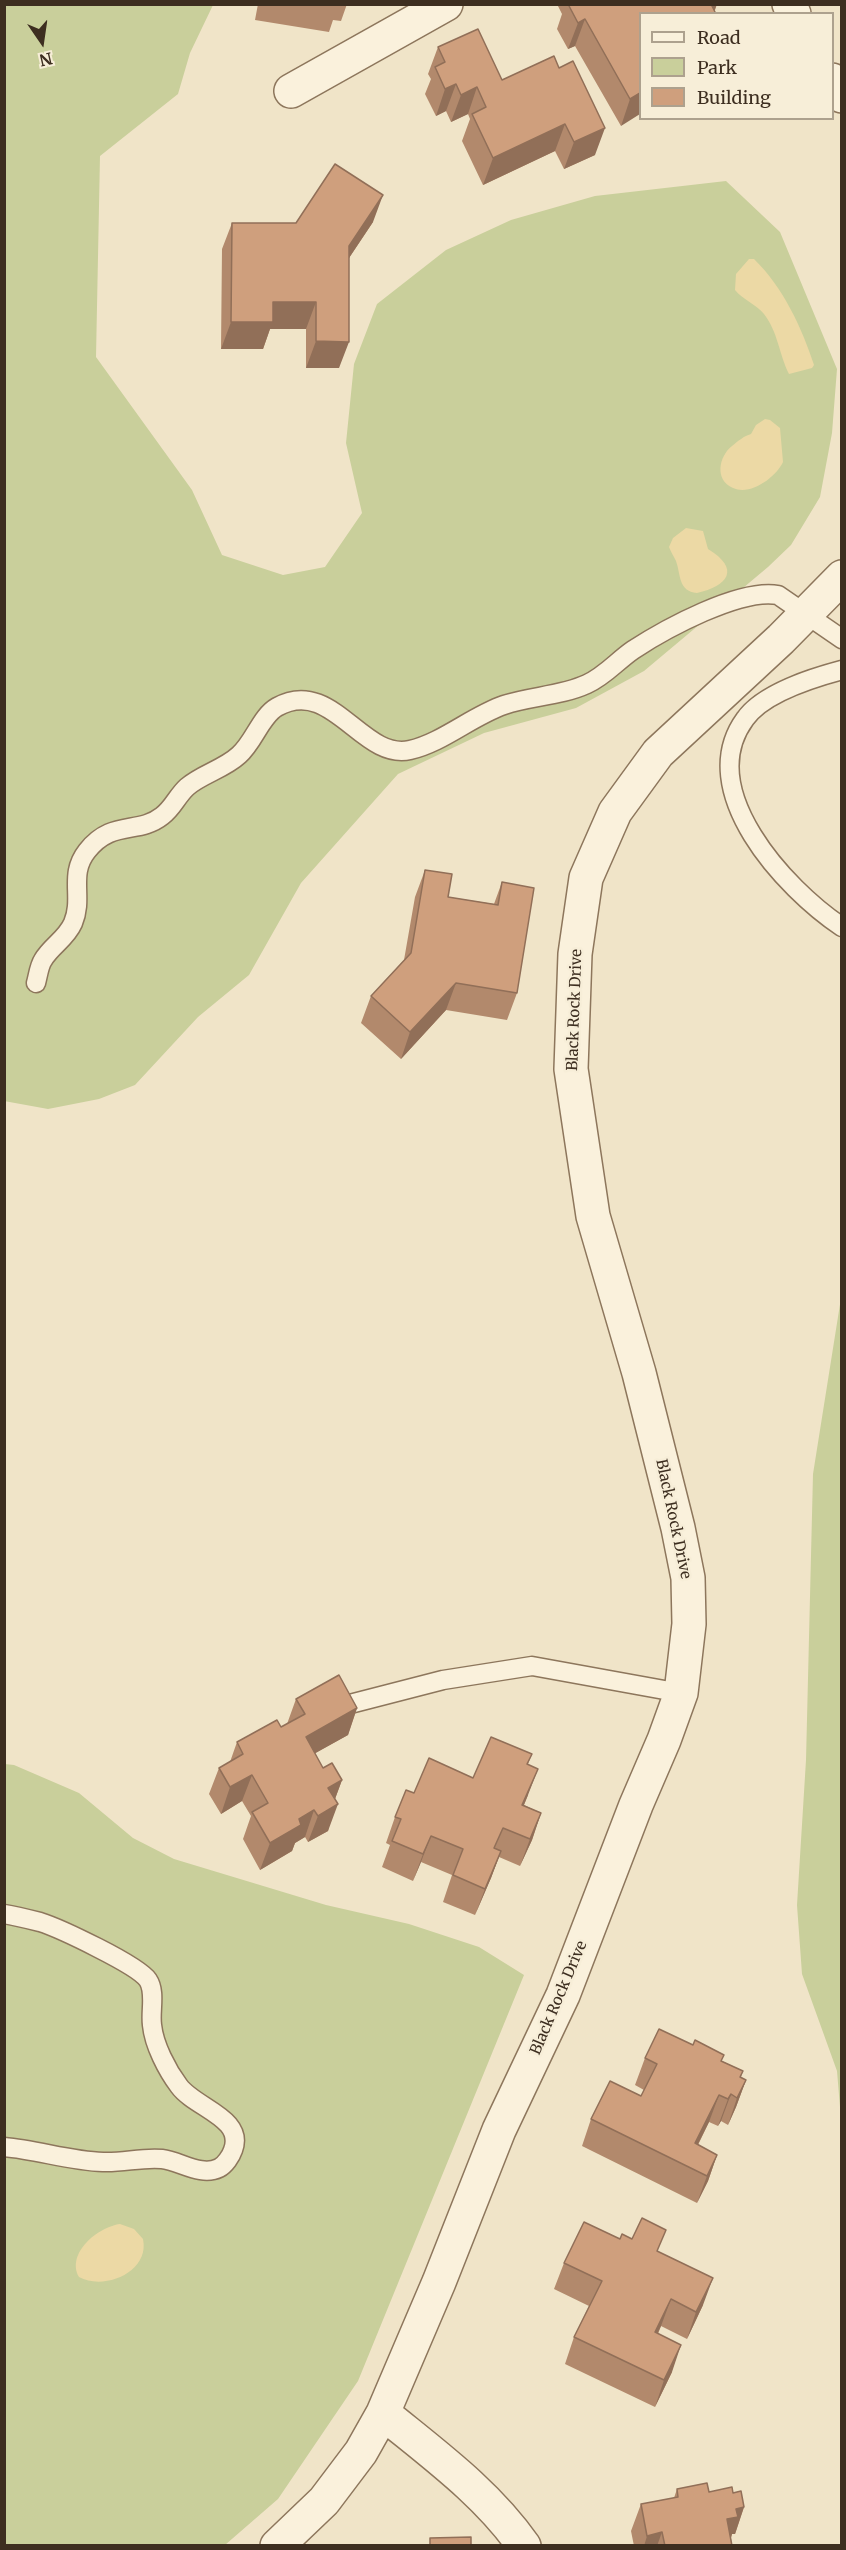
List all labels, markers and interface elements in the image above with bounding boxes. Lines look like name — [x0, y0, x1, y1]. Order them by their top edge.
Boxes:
north arrow — [12, 12, 72, 72]
legend — [639, 12, 834, 120]
text: Road — [697, 26, 741, 49]
text: N — [38, 48, 54, 71]
text: Park — [697, 56, 737, 79]
text: Building — [697, 86, 771, 109]
street label: Black Rock Drive — [564, 949, 586, 1071]
street label: Black Rock Drive — [652, 1457, 694, 1581]
street label: Black Rock Drive — [527, 1938, 591, 2058]

